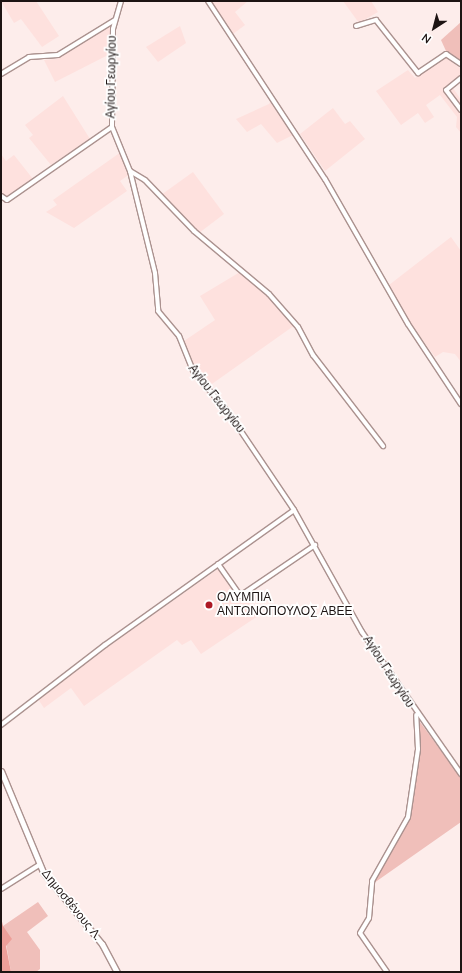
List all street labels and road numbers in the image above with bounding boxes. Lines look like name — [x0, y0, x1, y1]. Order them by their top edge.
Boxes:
street label: Αγίου Γεωργίου — [104, 35, 120, 119]
street label: Αγίου Γεωργίου — [185, 362, 247, 436]
street label: Αγίου Γεωργίου — [359, 633, 417, 711]
street label: Δημοσθένους Λ. — [38, 867, 104, 943]

